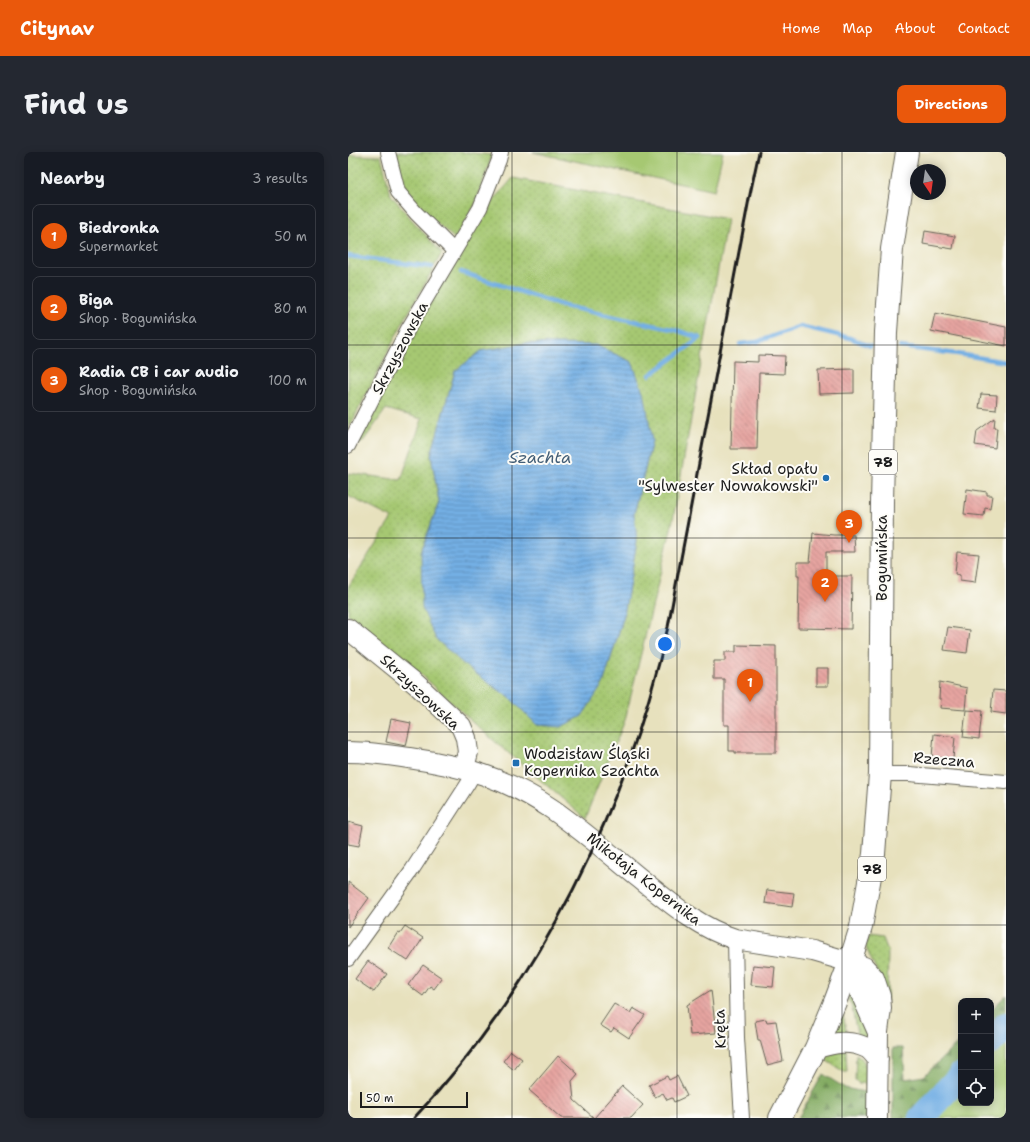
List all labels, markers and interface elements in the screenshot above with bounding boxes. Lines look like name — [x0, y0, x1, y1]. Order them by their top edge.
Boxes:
text: Citynav — [20, 16, 94, 41]
text: Home — [782, 19, 821, 37]
text: Map — [843, 19, 873, 37]
text: About — [895, 19, 936, 37]
text: Contact — [958, 19, 1010, 37]
text: Find us — [24, 85, 129, 123]
button: Directions — [897, 85, 1006, 123]
north arrow — [910, 164, 946, 200]
text: Nearby — [40, 167, 105, 189]
text: 3 results — [252, 170, 308, 187]
text: Biedronka — [79, 218, 159, 238]
text: 1 — [51, 228, 57, 245]
text: 50 m — [274, 228, 307, 245]
text: Supermarket — [79, 238, 158, 255]
text: Biga — [79, 290, 113, 310]
street label: Skrzyszowska — [367, 298, 433, 398]
text: 2 — [49, 300, 59, 317]
text: 80 m — [273, 300, 307, 317]
text: Shop · Bogumińska — [79, 310, 196, 327]
text: Radia CB i car audio — [79, 362, 239, 382]
text: 3 — [49, 372, 59, 389]
text: 100 m — [268, 372, 307, 389]
text: Shop · Bogumińska — [79, 382, 196, 399]
water label: Szachta — [509, 447, 571, 468]
road number: 78 — [869, 450, 897, 474]
place label: Skład opału "Sylwester Nowakowski" — [638, 459, 818, 496]
marker: Skład opału "Sylwester Nowakowski" — [821, 473, 831, 483]
pin: 3 — [836, 510, 862, 543]
street label: Bogumińska — [872, 514, 892, 601]
pin: 2 — [812, 569, 838, 602]
your location — [655, 634, 675, 654]
street label: Skrzyszowska — [376, 650, 465, 735]
pin: 1 — [737, 669, 763, 702]
place label: Wodzisław Śląski Kopernika Szachta — [524, 743, 659, 781]
street label: Rzeczna — [912, 747, 976, 773]
marker: Wodzisław Śląski Kopernika Szachta — [511, 758, 521, 768]
street label: Mikołaja Kopernika — [583, 828, 706, 930]
road number: 78 — [858, 857, 886, 881]
map controls — [958, 998, 994, 1106]
button: + — [958, 998, 994, 1034]
street label: Kręta — [709, 1008, 731, 1049]
button: − — [958, 1034, 994, 1070]
button: locate — [958, 1070, 994, 1106]
scale bar — [360, 1090, 468, 1109]
text: 50 m — [366, 1091, 394, 1106]

